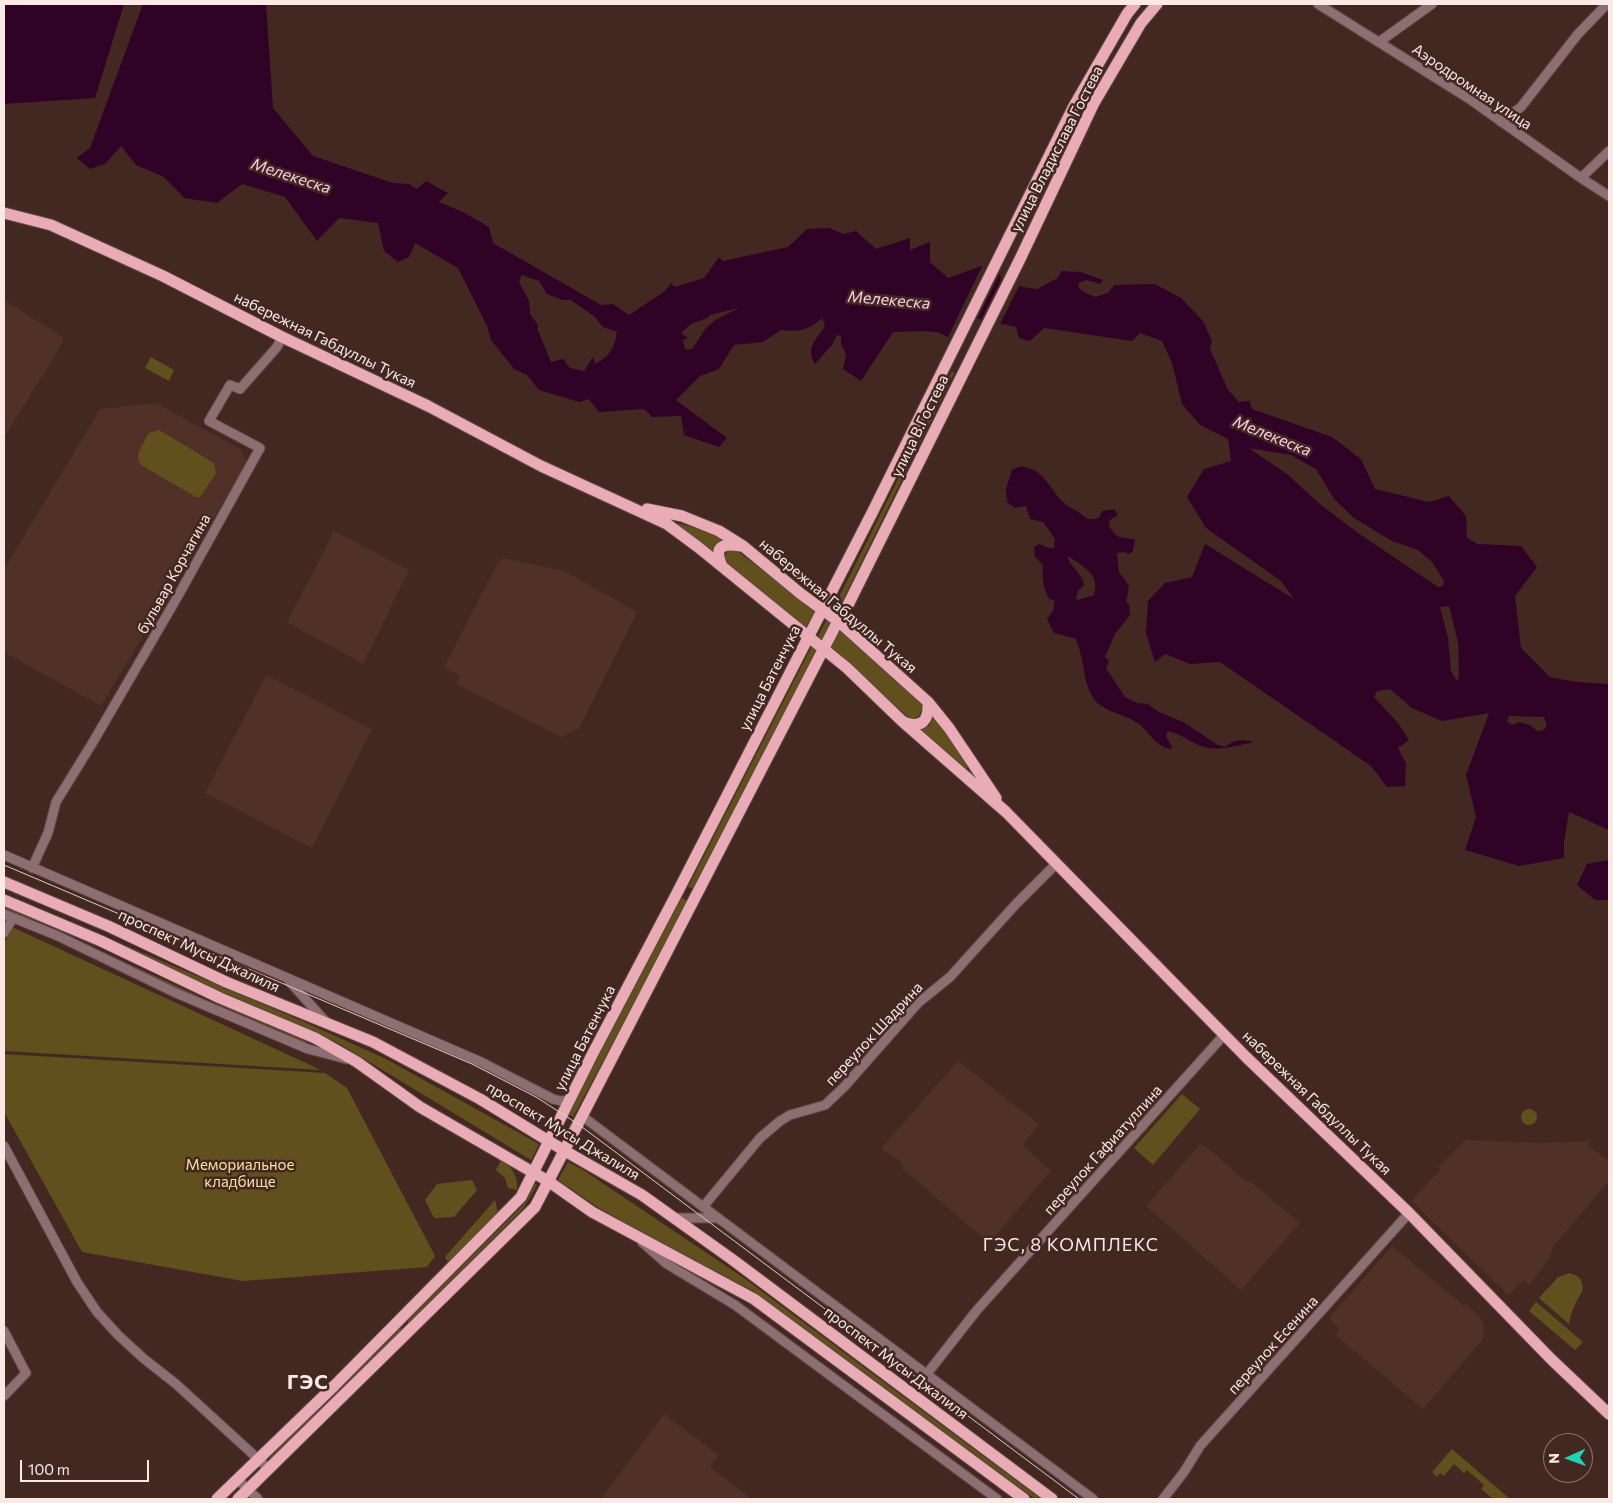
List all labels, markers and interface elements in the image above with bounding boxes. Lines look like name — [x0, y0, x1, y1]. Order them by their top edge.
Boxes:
street label: Аэродромная улица — [1409, 40, 1535, 134]
street label: улица Владислава Гостева — [1007, 63, 1107, 235]
water label: Мелекеска — [249, 154, 333, 198]
water label: Мелекеска — [847, 287, 931, 313]
street label: набережная Габдуллы Тукая — [231, 288, 419, 392]
street label: улица В.Гостева — [887, 372, 953, 480]
water label: Мелекеска — [1230, 412, 1314, 460]
street label: бульвар Корчагина — [134, 511, 214, 637]
street label: набережная Габдуллы Тукая — [756, 535, 920, 677]
street label: улица Батенчука — [736, 622, 804, 734]
street label: проспект Мусы Джалиля — [116, 906, 282, 996]
street label: переулок Шадрина — [822, 979, 926, 1089]
street label: улица Батенчука — [551, 982, 619, 1094]
street label: набережная Габдуллы Тукая — [1239, 1027, 1395, 1179]
street label: проспект Мусы Джалиля — [483, 1078, 643, 1184]
street label: переулок Гафиатуллина — [1040, 1081, 1166, 1219]
park label: Мемориальное кладбище — [186, 1156, 294, 1191]
district label: ГЭС, 8 КОМПЛЕКС — [981, 1234, 1161, 1256]
street label: переулок Есенина — [1224, 1292, 1322, 1398]
street label: проспект Мусы Джалиля — [820, 1303, 972, 1423]
district label: ГЭС — [287, 1370, 329, 1394]
north arrow — [1543, 1433, 1593, 1483]
scale bar — [22, 1450, 151, 1482]
text: N — [1545, 1453, 1562, 1464]
text: 100 m — [28, 1460, 70, 1478]

